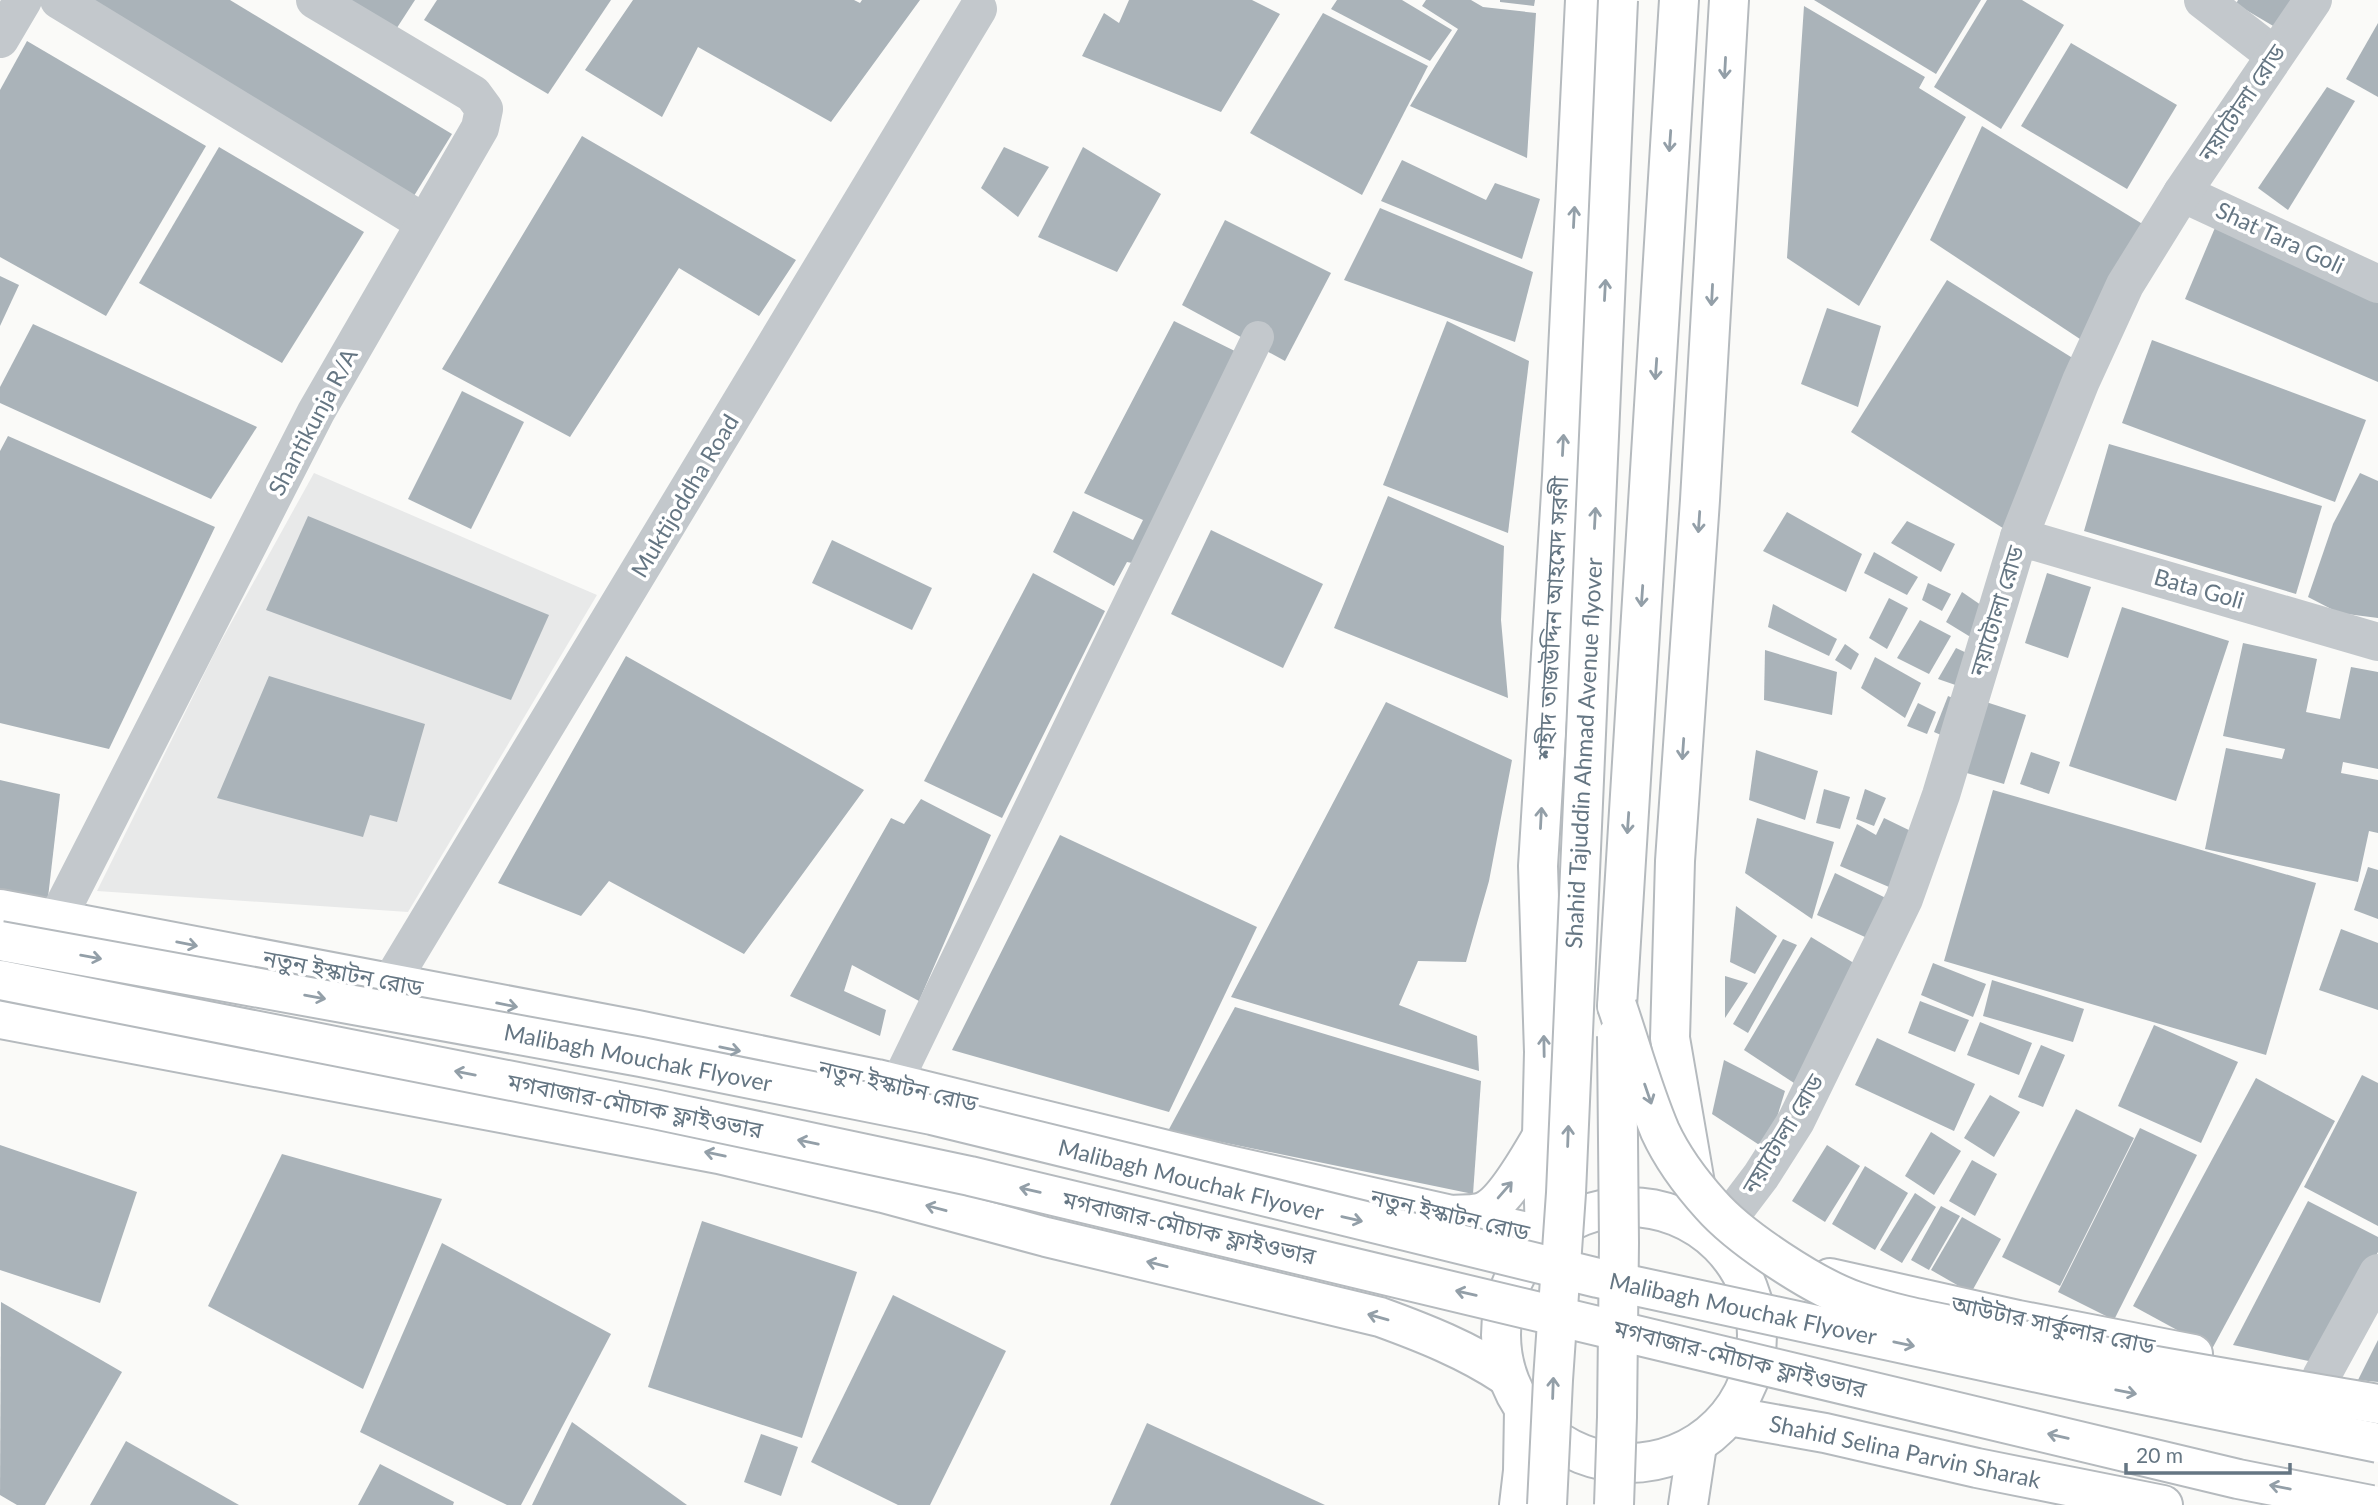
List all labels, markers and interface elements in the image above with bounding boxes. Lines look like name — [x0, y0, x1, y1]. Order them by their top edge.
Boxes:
street label: নয়াটোলা রোড — [2191, 38, 2291, 167]
one-way arrow — [1719, 56, 1732, 79]
one-way arrow — [1663, 130, 1676, 152]
street label: Shat Tara Goli — [2212, 195, 2349, 279]
one-way arrow — [1568, 206, 1581, 229]
one-way arrow — [1599, 279, 1612, 302]
one-way arrow — [1705, 283, 1718, 306]
street label: Shantikunja R/A — [262, 343, 363, 500]
one-way arrow — [1649, 357, 1662, 379]
street label: Muktijoddha Road — [624, 409, 744, 582]
one-way arrow — [1557, 433, 1570, 456]
street label: শহীদ তাজউদ্দিন আহমেদ সরণী — [1531, 475, 1573, 761]
one-way arrow — [1588, 506, 1601, 529]
one-way arrow — [1692, 511, 1705, 534]
street label: নয়াটোলা রোড — [1963, 542, 2029, 680]
street label: Shahid Tajuddin Ahmad Avenue flyover — [1559, 556, 1607, 949]
street label: Bata Goli — [2151, 562, 2247, 614]
one-way arrow — [1635, 584, 1648, 606]
one-way arrow — [1676, 738, 1689, 761]
one-way arrow — [1534, 807, 1547, 830]
one-way arrow — [1621, 811, 1634, 833]
one-way arrow — [176, 937, 198, 951]
street label: নতুন ইস্কাটন রোড — [260, 943, 426, 1002]
one-way arrow — [79, 950, 102, 964]
one-way arrow — [303, 991, 326, 1004]
one-way arrow — [495, 998, 518, 1012]
street label: Malibagh Mouchak Flyover — [502, 1017, 775, 1097]
one-way arrow — [1537, 1035, 1550, 1058]
one-way arrow — [718, 1043, 741, 1057]
street label: নতুন ইস্কাটন রোড — [815, 1053, 981, 1118]
one-way arrow — [454, 1065, 477, 1079]
street label: মগবাজার-মৌচাক ফ্লাইওভার — [504, 1066, 765, 1144]
street label: নয়াটোলা রোড — [1735, 1068, 1829, 1199]
one-way arrow — [1643, 1082, 1655, 1104]
one-way arrow — [1561, 1125, 1575, 1148]
street label: Malibagh Mouchak Flyover — [1056, 1132, 1327, 1226]
one-way arrow — [797, 1134, 820, 1148]
one-way arrow — [704, 1146, 727, 1160]
street label: নতুন ইস্কাটন রোড — [1367, 1182, 1533, 1247]
one-way arrow — [1497, 1182, 1513, 1200]
one-way arrow — [1019, 1183, 1042, 1196]
street label: মগবাজার-মৌচাক ফ্লাইওভার — [1059, 1184, 1319, 1270]
one-way arrow — [925, 1200, 947, 1213]
one-way arrow — [1340, 1213, 1363, 1226]
one-way arrow — [1146, 1257, 1168, 1270]
street label: Malibagh Mouchak Flyover — [1607, 1266, 1880, 1350]
one-way arrow — [1455, 1286, 1478, 1299]
street label: আউটার সার্কুলার রোড — [1948, 1289, 2158, 1360]
one-way arrow — [1367, 1310, 1389, 1323]
street label: মগবাজার-মৌচাক ফ্লাইওভার — [1610, 1313, 1870, 1404]
one-way arrow — [1892, 1338, 1915, 1352]
one-way arrow — [1546, 1377, 1559, 1400]
one-way arrow — [2114, 1385, 2137, 1399]
street label: Shahid Selina Parvin Sharak — [1767, 1409, 2044, 1494]
one-way arrow — [2048, 1429, 2070, 1442]
scale bar — [2126, 1432, 2290, 1476]
text: 20 m — [2136, 1442, 2183, 1467]
one-way arrow — [2269, 1480, 2292, 1494]

